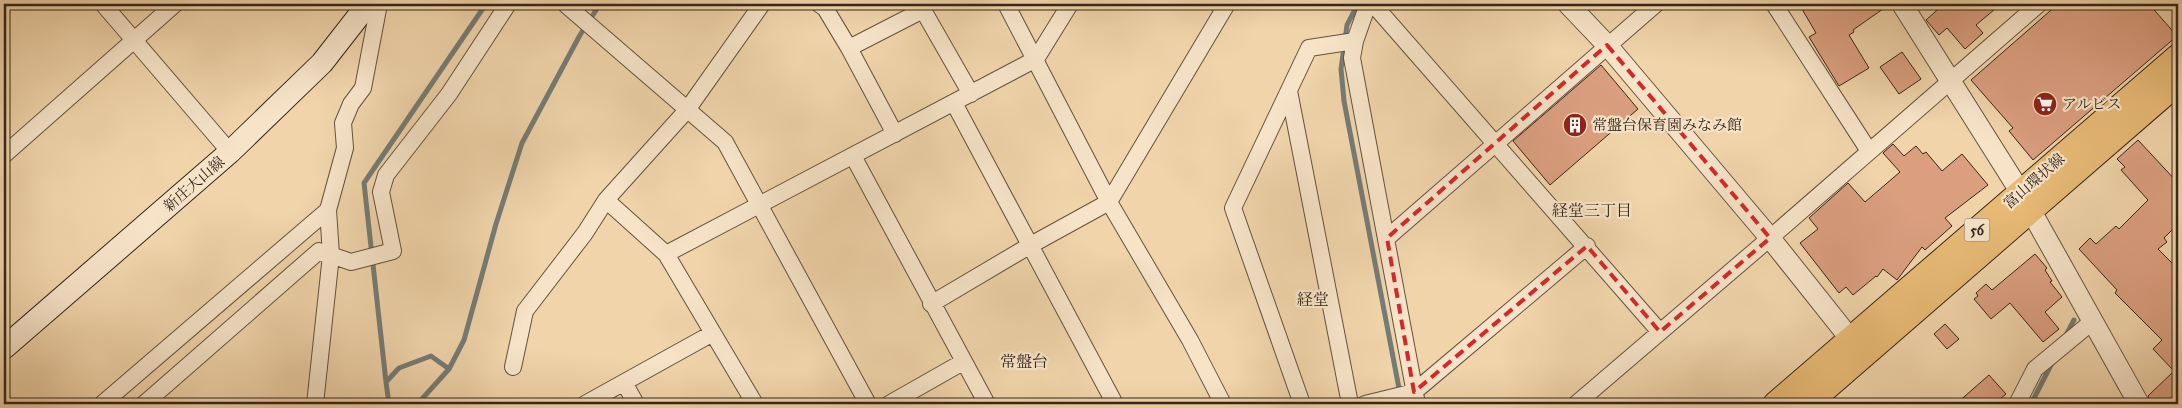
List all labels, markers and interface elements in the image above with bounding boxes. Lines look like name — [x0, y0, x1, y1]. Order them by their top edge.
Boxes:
supermarket icon: アルビス — [2032, 91, 2058, 117]
place label: アルビス — [2062, 95, 2121, 113]
building icon: 常盤台保育園みなみ館 — [1562, 112, 1588, 138]
place label: 常盤台保育園みなみ館 — [1592, 116, 1742, 134]
street label: 富山環状線 — [2000, 150, 2068, 212]
street label: 新庄大山線 — [160, 153, 228, 215]
district label: 経堂三丁目 — [1552, 201, 1632, 220]
road number: 56 — [1964, 218, 1990, 242]
district label: 経堂 — [1297, 290, 1329, 309]
district label: 常盤台 — [1000, 352, 1048, 371]

